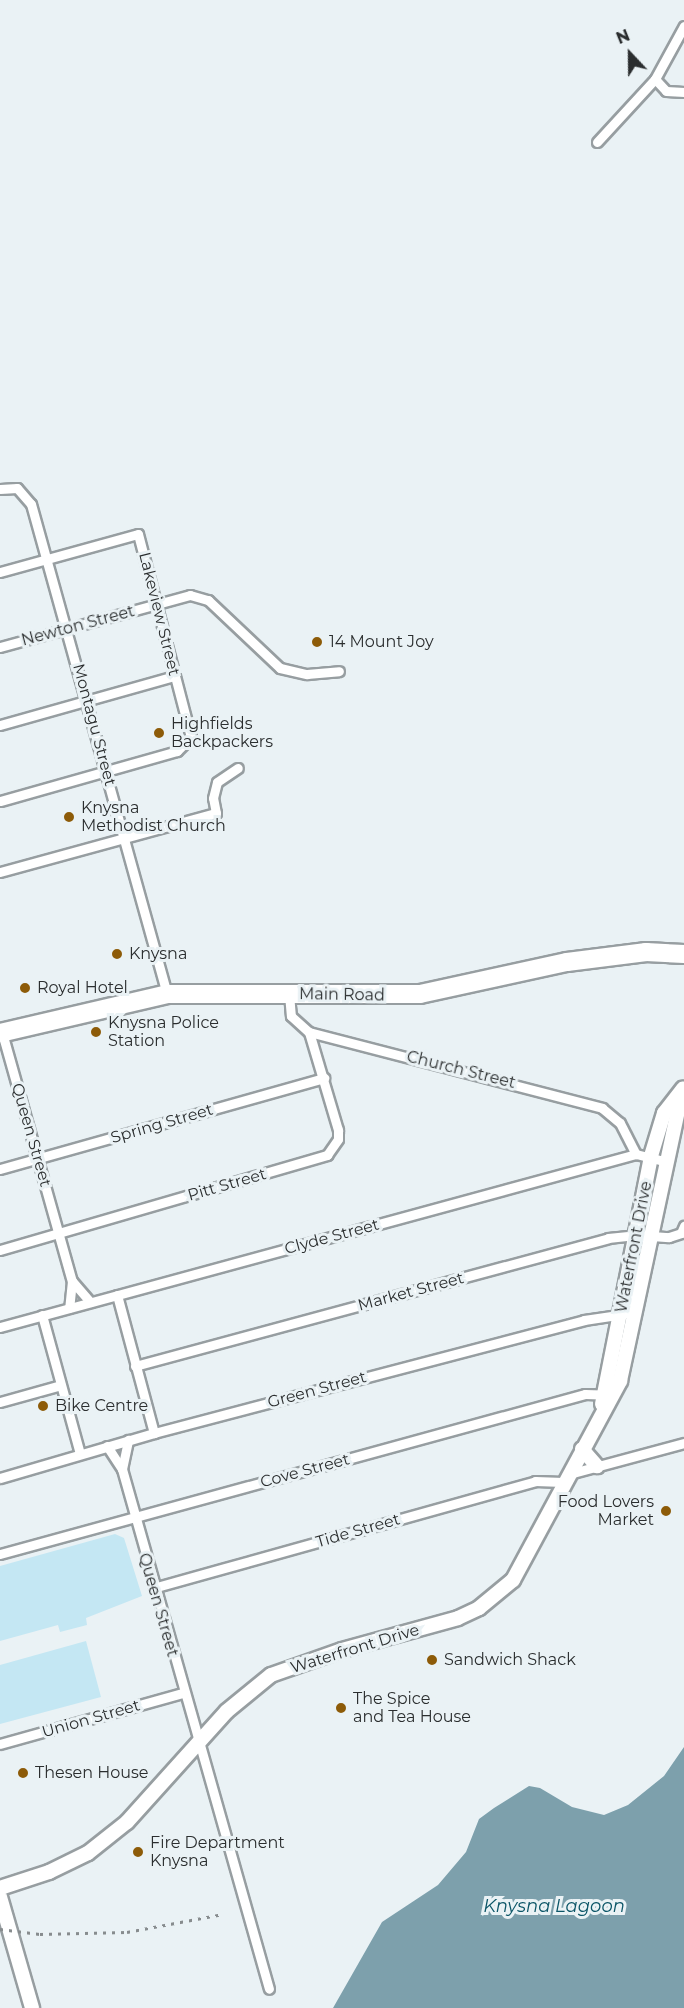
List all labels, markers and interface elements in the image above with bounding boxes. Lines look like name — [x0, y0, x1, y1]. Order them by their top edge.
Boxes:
north arrow — [600, 24, 660, 84]
text: N — [614, 26, 633, 48]
street label: Lakeview Street — [134, 550, 184, 678]
street label: Newton Street — [19, 602, 137, 650]
place label: 14 Mount Joy — [329, 632, 434, 652]
marker: 14 Mount Joy — [310, 635, 324, 649]
street label: Montagu Street — [68, 662, 120, 788]
place label: Highfields Backpackers — [171, 714, 273, 752]
marker: Highfields Backpackers — [152, 726, 166, 740]
place label: Knysna Methodist Church — [81, 798, 226, 836]
marker: Knysna Methodist Church — [62, 810, 76, 824]
place label: Knysna — [129, 944, 187, 964]
marker: Knysna — [110, 947, 124, 961]
place label: Royal Hotel — [37, 978, 128, 998]
marker: Royal Hotel — [18, 981, 32, 995]
street label: Main Road — [299, 985, 385, 1005]
place label: Knysna Police Station — [108, 1013, 219, 1051]
marker: Knysna Police Station — [89, 1025, 103, 1039]
street label: Church Street — [405, 1047, 517, 1093]
street label: Queen Street — [7, 1081, 55, 1189]
street label: Spring Street — [109, 1100, 215, 1148]
street label: Pitt Street — [185, 1165, 269, 1205]
street label: Waterfront Drive — [612, 1180, 656, 1314]
street label: Clyde Street — [283, 1215, 381, 1259]
street label: Market Street — [356, 1269, 466, 1315]
street label: Green Street — [266, 1368, 368, 1412]
place label: Bike Centre — [55, 1396, 148, 1416]
marker: Bike Centre — [36, 1399, 50, 1413]
street label: Cove Street — [258, 1450, 352, 1492]
place label: Food Lovers Market — [558, 1492, 654, 1530]
marker: Food Lovers Market — [659, 1504, 673, 1518]
street label: Tide Street — [314, 1510, 402, 1552]
street label: Queen Street — [134, 1551, 182, 1659]
street label: Waterfront Drive — [288, 1620, 422, 1678]
place label: Sandwich Shack — [444, 1650, 576, 1670]
marker: Sandwich Shack — [425, 1653, 439, 1667]
place label: The Spice and Tea House — [353, 1689, 471, 1727]
street label: Union Street — [40, 1696, 142, 1742]
marker: The Spice and Tea House — [334, 1701, 348, 1715]
place label: Thesen House — [35, 1763, 148, 1783]
marker: Thesen House — [16, 1766, 30, 1780]
place label: Fire Department Knysna — [150, 1833, 285, 1871]
marker: Fire Department Knysna — [131, 1845, 145, 1859]
water label: Knysna Lagoon — [483, 1895, 625, 1917]

